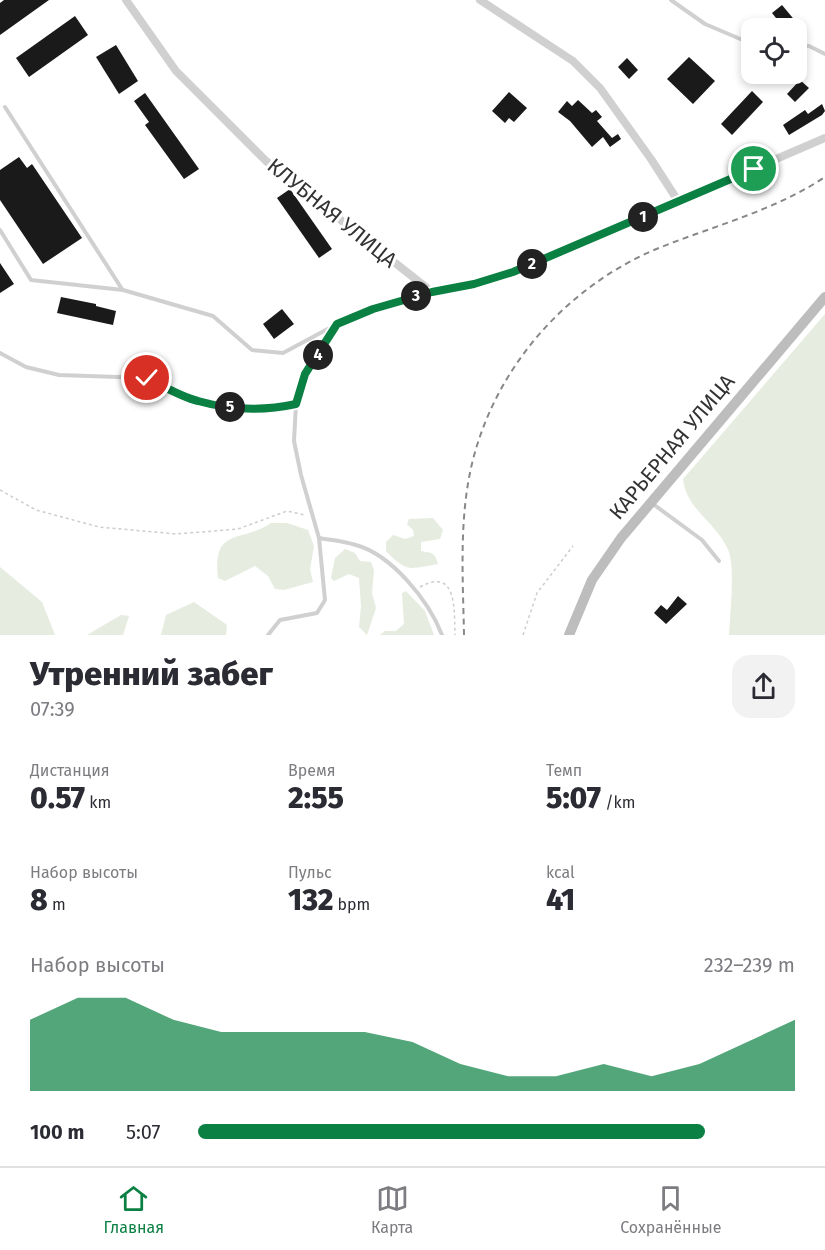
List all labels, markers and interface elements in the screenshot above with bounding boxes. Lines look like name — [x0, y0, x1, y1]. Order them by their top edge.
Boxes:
map controls — [741, 18, 807, 84]
button: locate — [741, 18, 807, 84]
pin — [728, 143, 779, 194]
icon: arrive — [737, 152, 770, 185]
street label: КЛУБНАЯ УЛИЦА — [262, 153, 402, 273]
pin: 1 — [628, 202, 658, 232]
text: 1 — [639, 207, 647, 226]
pin: 2 — [517, 249, 547, 279]
text: 2 — [528, 254, 536, 273]
pin: 3 — [401, 281, 431, 311]
text: 3 — [412, 286, 420, 305]
pin: 4 — [303, 340, 333, 370]
text: 4 — [313, 345, 323, 364]
pin — [121, 352, 172, 403]
icon: check — [130, 361, 163, 394]
street label: КАРЬЕРНАЯ УЛИЦА — [604, 369, 740, 525]
pin: 5 — [215, 392, 245, 422]
text: 5 — [226, 397, 234, 416]
text: Утренний забег — [30, 654, 273, 694]
button: share — [732, 655, 795, 718]
text: 07:39 — [30, 697, 75, 721]
text: Дистанция — [30, 761, 110, 780]
text: Время — [288, 761, 336, 780]
text: Темп — [546, 761, 582, 780]
text: 0.57 — [30, 780, 85, 816]
text: 2:55 — [288, 780, 344, 816]
text: 5:07 — [546, 780, 601, 816]
text: km — [85, 793, 111, 812]
text: /km — [601, 793, 636, 812]
text: Набор высоты — [30, 863, 138, 882]
text: Пульс — [288, 863, 332, 882]
text: kcal — [546, 863, 575, 882]
text: 8 — [30, 882, 48, 918]
text: 132 — [288, 882, 333, 918]
text: 41 — [546, 882, 575, 918]
text: m — [48, 895, 66, 914]
text: bpm — [333, 895, 370, 914]
text: Набор высоты — [30, 953, 165, 977]
text: 232–239 m — [704, 953, 795, 977]
text: 100 m — [30, 1120, 84, 1144]
text: 5:07 — [126, 1120, 160, 1144]
tab: Главная — [103, 1182, 164, 1237]
tab: Карта — [371, 1182, 413, 1237]
tab: Сохранённые — [620, 1182, 722, 1237]

